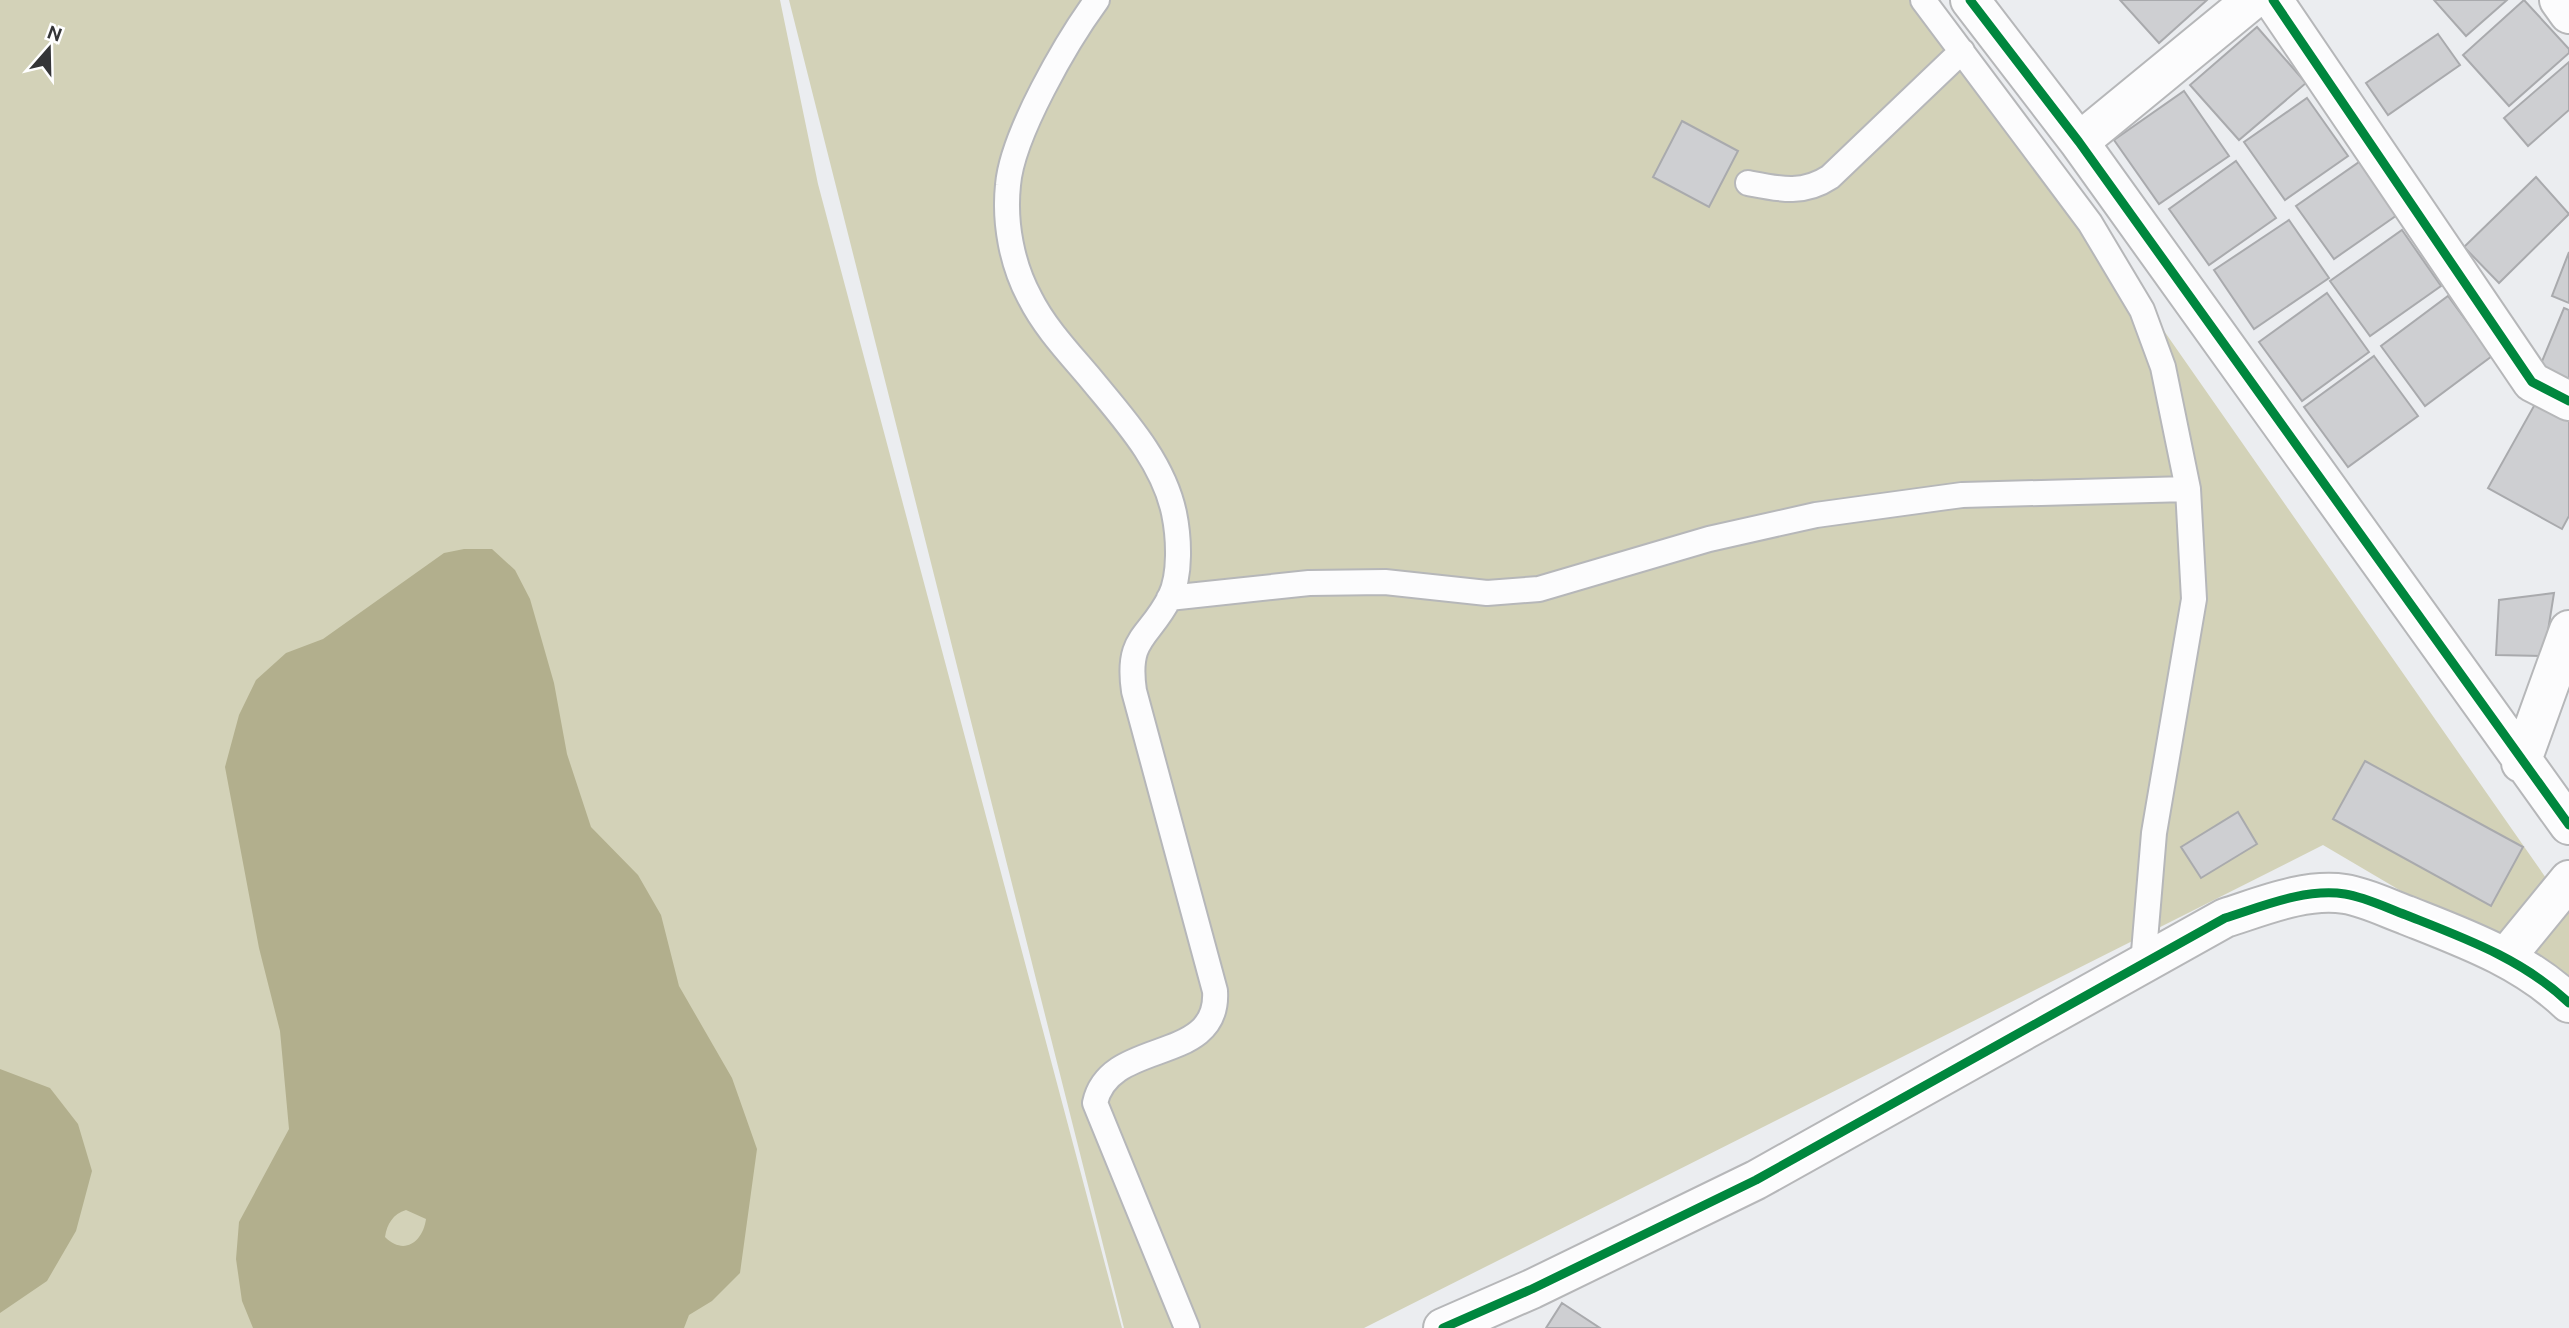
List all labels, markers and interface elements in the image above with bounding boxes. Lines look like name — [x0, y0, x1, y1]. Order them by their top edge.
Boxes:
north arrow — [14, 14, 84, 84]
text: N — [44, 20, 65, 46]

